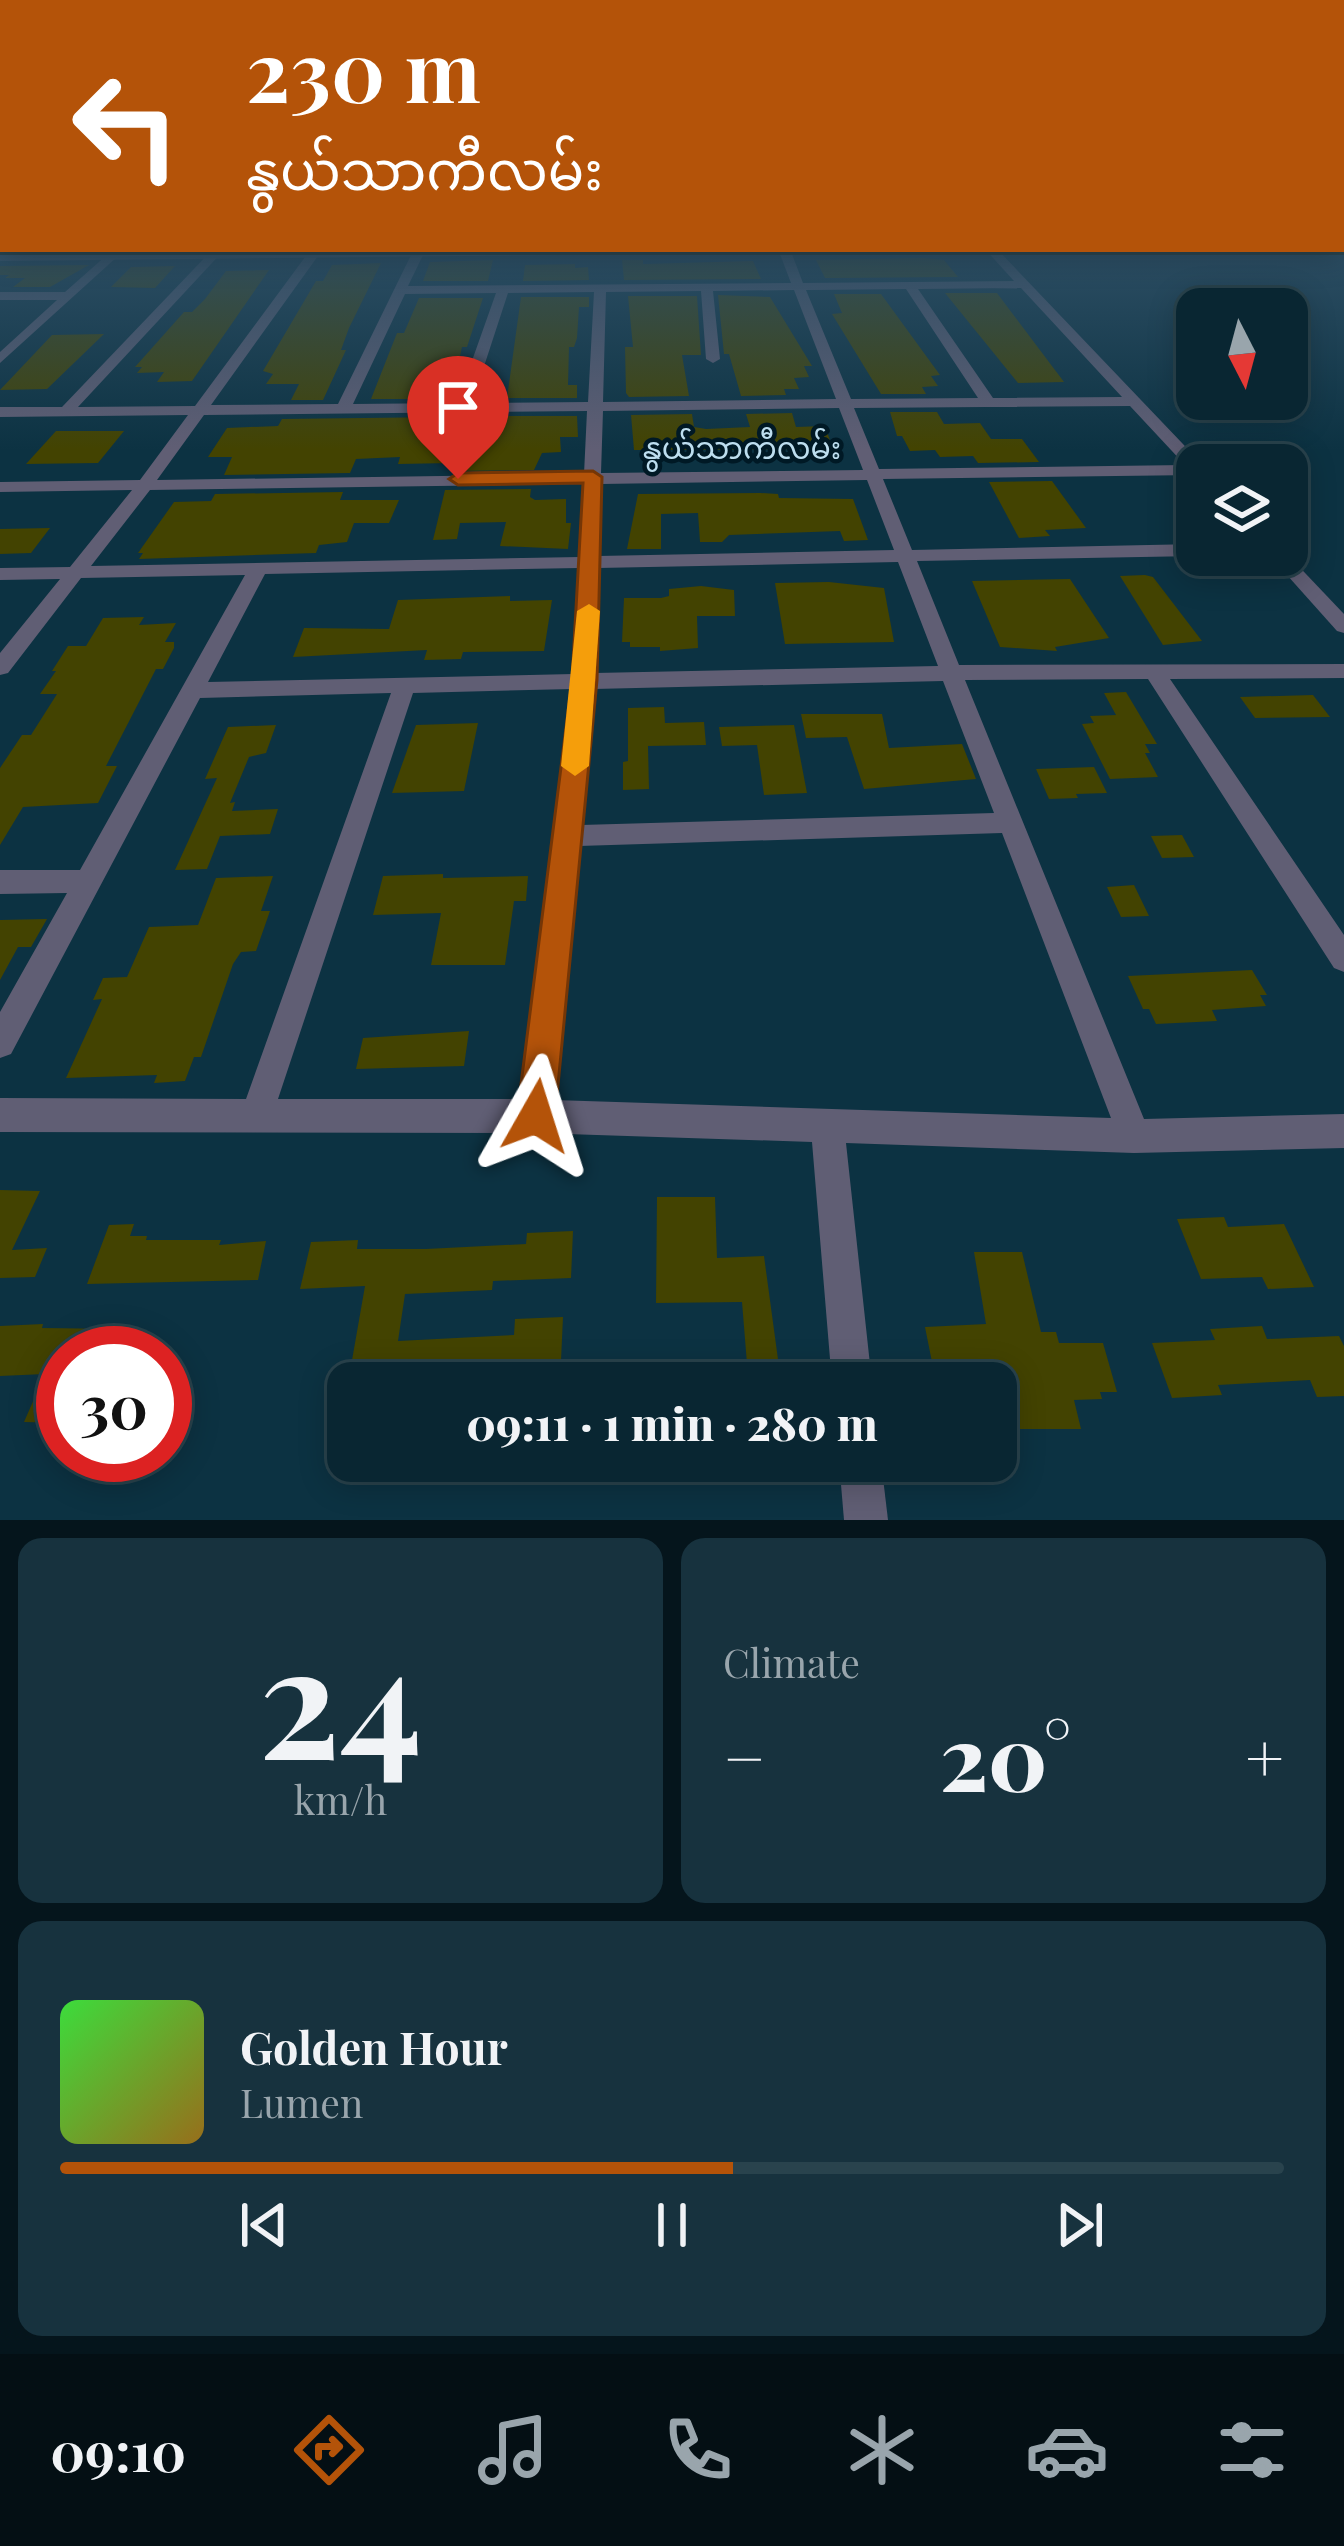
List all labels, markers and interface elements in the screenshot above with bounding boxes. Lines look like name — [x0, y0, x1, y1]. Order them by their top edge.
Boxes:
text: 230 m — [246, 12, 481, 124]
icon: left — [48, 48, 204, 204]
text: နွယ်သာကီလမ်း — [246, 132, 603, 204]
north arrow — [1176, 288, 1308, 420]
map controls — [1176, 288, 1308, 576]
pin — [407, 356, 509, 479]
icon: arrive — [425, 374, 491, 440]
street label: နွယ်သာကီလမ်း — [643, 427, 841, 472]
button: layers — [1176, 444, 1308, 576]
position arrow — [473, 1053, 599, 1179]
speed limit sign: 30 — [36, 1326, 192, 1482]
text: 09:11 · 1 min · 280 m — [466, 1392, 878, 1452]
text: 24 — [259, 1591, 422, 1799]
text: Climate — [723, 1636, 860, 1688]
text: 20° — [940, 1695, 1071, 1815]
text: − — [723, 1712, 766, 1800]
text: + — [1245, 1712, 1284, 1800]
text: km/h — [294, 1773, 387, 1825]
text: Golden Hour — [240, 2016, 508, 2076]
text: Lumen — [240, 2076, 363, 2128]
icon: previous — [231, 2192, 297, 2258]
icon: pause — [639, 2192, 705, 2258]
icon: next — [1047, 2192, 1113, 2258]
icon: directions — [287, 2408, 371, 2492]
icon: music — [471, 2408, 555, 2492]
icon: phone — [656, 2408, 740, 2492]
icon: climate — [840, 2408, 924, 2492]
icon: car — [1025, 2408, 1109, 2492]
icon: filters — [1210, 2408, 1294, 2492]
text: 09:10 — [50, 2414, 186, 2486]

